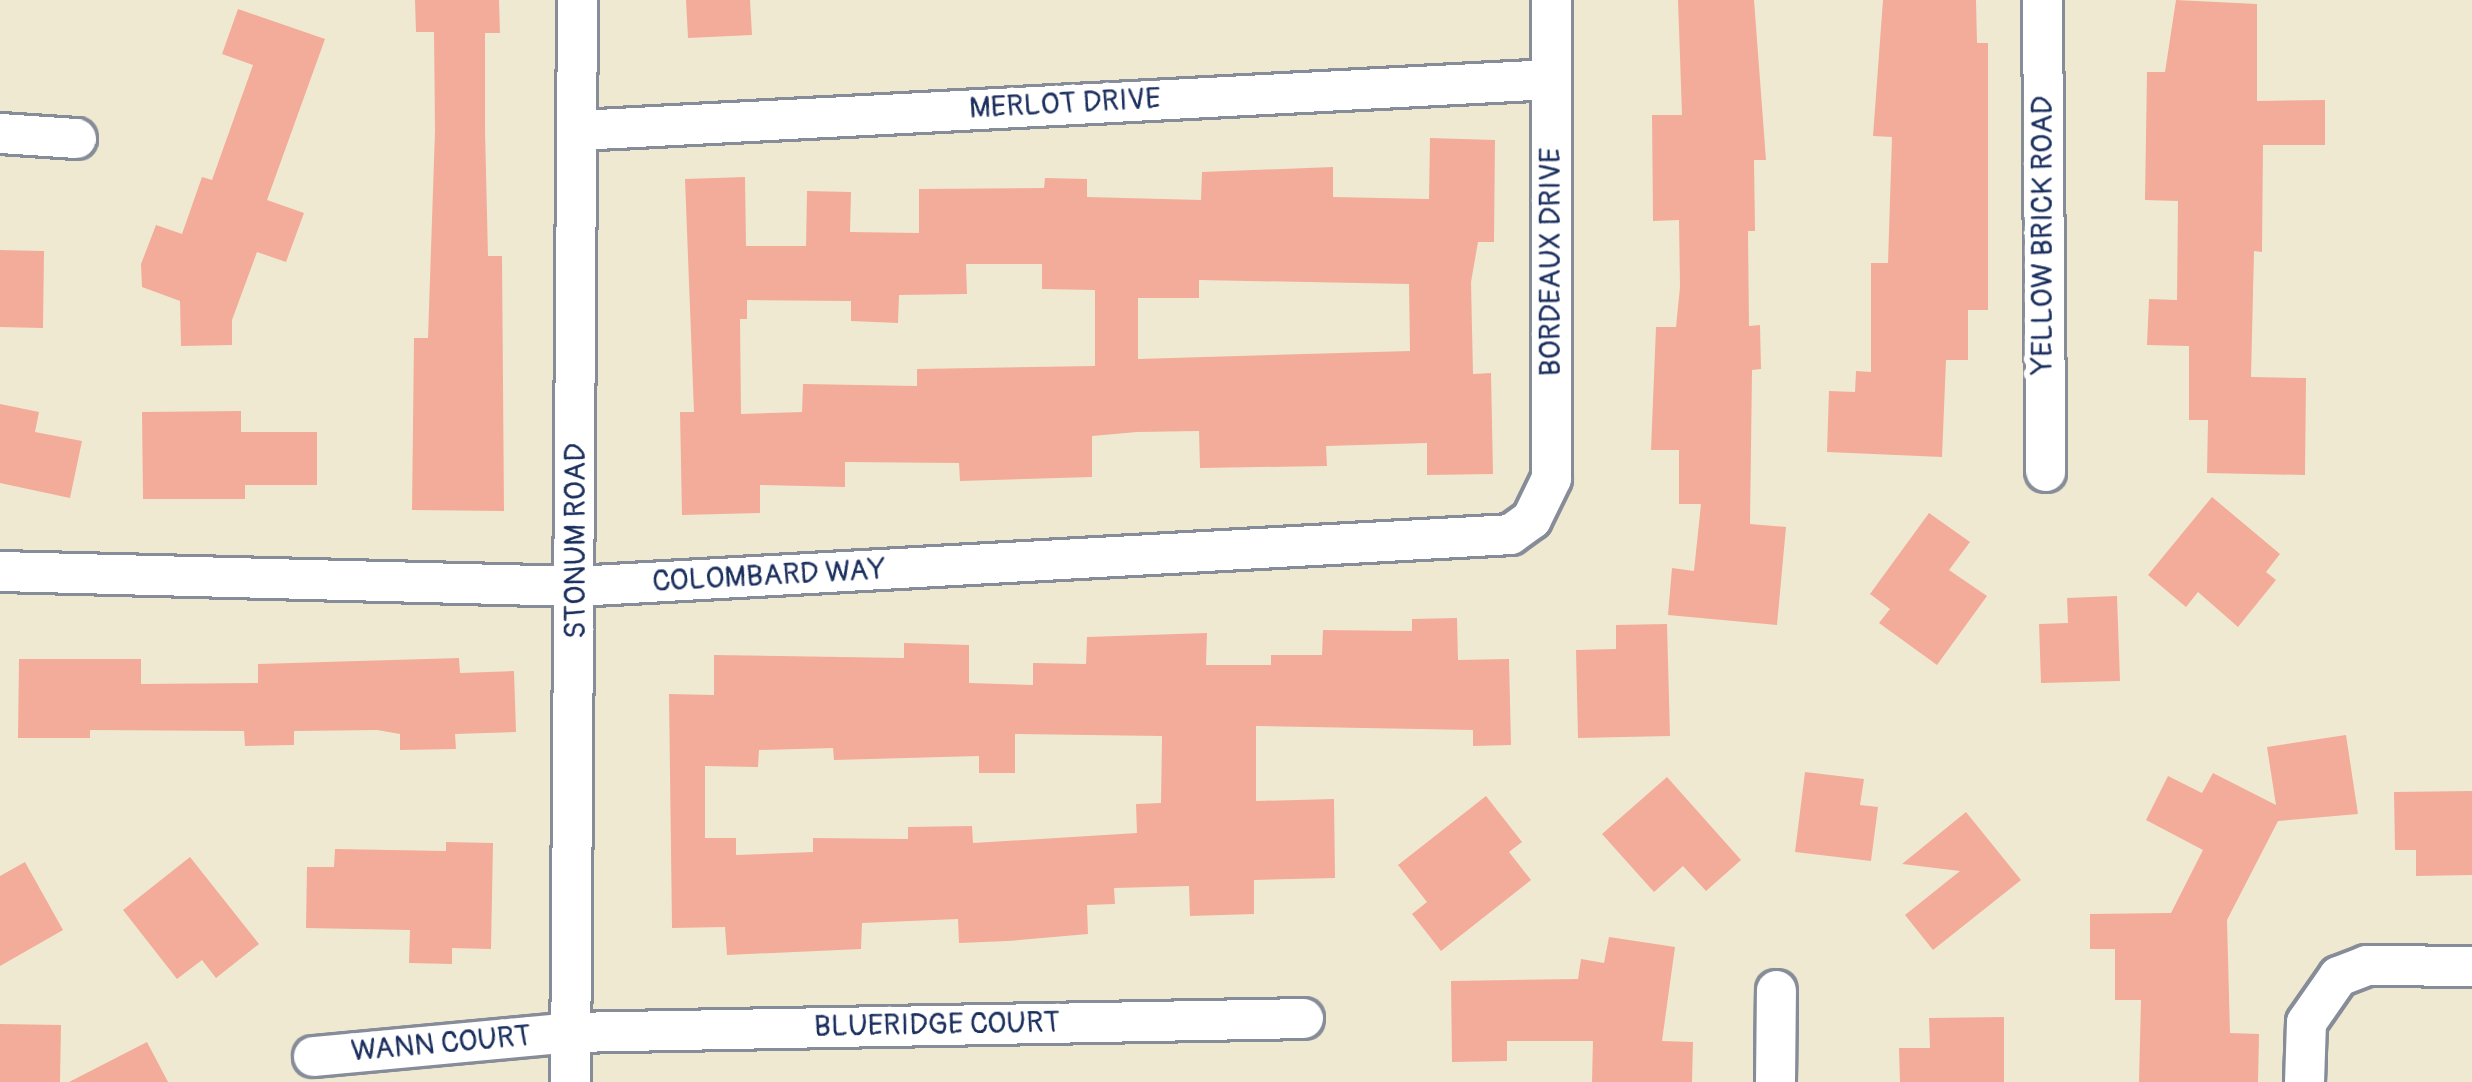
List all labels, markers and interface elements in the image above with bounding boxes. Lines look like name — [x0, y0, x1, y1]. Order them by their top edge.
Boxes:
street label: MERLOT DRIVE — [968, 81, 1162, 127]
street label: YELLOW BRICK ROAD — [2025, 96, 2061, 374]
street label: BORDEAUX DRIVE — [1533, 148, 1569, 376]
street label: STONUM ROAD — [558, 443, 594, 639]
street label: COLOMBARD WAY — [651, 552, 887, 600]
street label: BLUERIDGE COURT — [814, 1005, 1060, 1045]
street label: WANN COURT — [349, 1018, 533, 1070]

